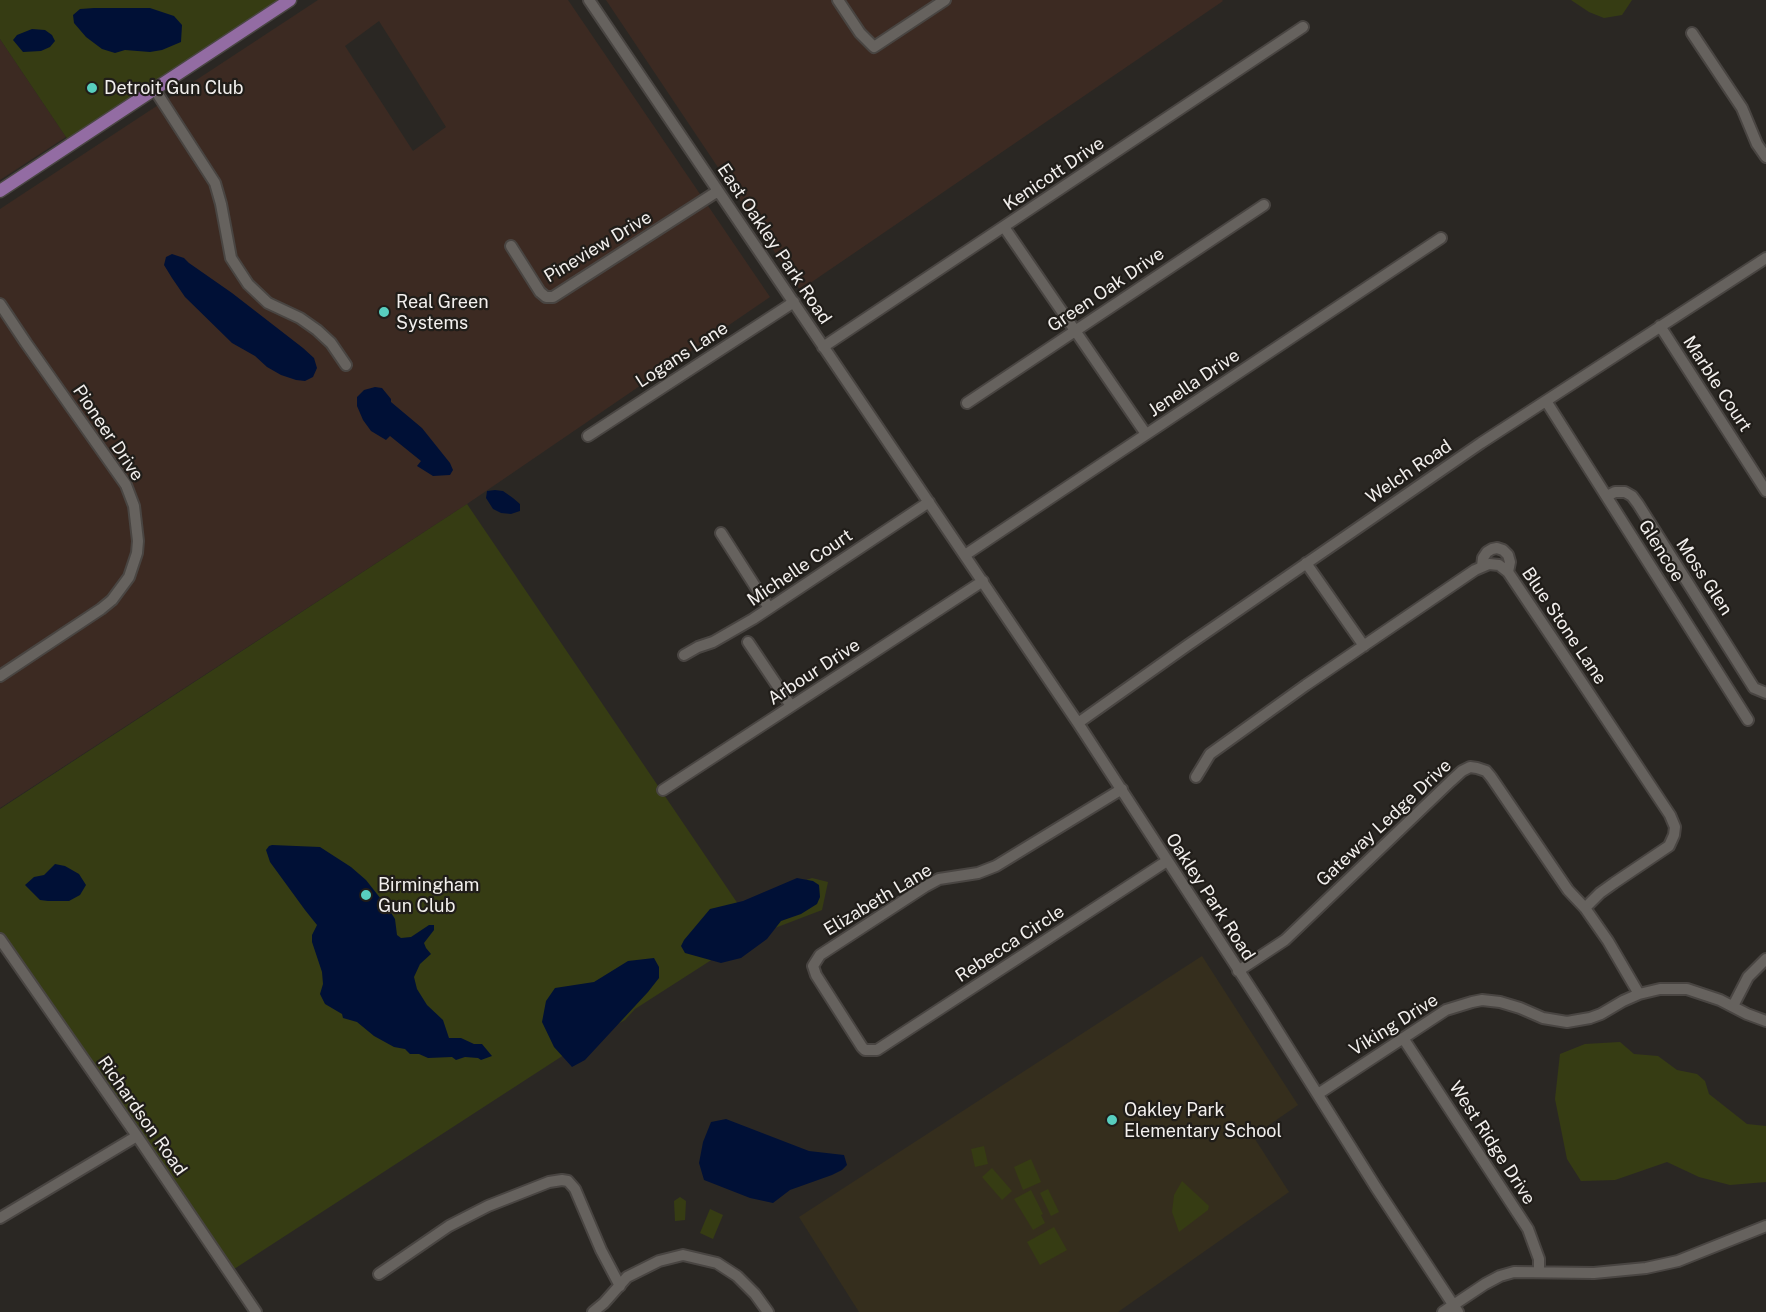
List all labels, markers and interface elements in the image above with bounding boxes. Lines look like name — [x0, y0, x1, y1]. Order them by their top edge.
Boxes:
place label: Detroit Gun Club — [104, 77, 244, 99]
marker: Detroit Gun Club — [85, 81, 99, 95]
street label: Kenicott Drive — [1000, 132, 1108, 216]
street label: East Oakley Park Road — [712, 160, 836, 328]
street label: Pineview Drive — [540, 206, 656, 288]
street label: Green Oak Drive — [1044, 243, 1168, 337]
place label: Real Green Systems — [396, 291, 489, 334]
marker: Real Green Systems — [377, 305, 391, 319]
street label: Logans Lane — [632, 317, 732, 393]
street label: Marble Court — [1678, 332, 1756, 436]
street label: Jenella Drive — [1144, 344, 1244, 422]
street label: Pioneer Drive — [68, 381, 148, 485]
street label: Welch Road — [1362, 435, 1456, 509]
street label: Glencoe — [1634, 516, 1688, 586]
street label: Michelle Court — [743, 525, 857, 611]
street label: Moss Glen — [1671, 535, 1737, 619]
street label: Blue Stone Lane — [1517, 563, 1611, 689]
street label: Arbour Drive — [764, 634, 864, 710]
street label: Gateway Ledge Drive — [1312, 755, 1456, 891]
street label: Oakley Park Road — [1161, 829, 1259, 965]
street label: Elizabeth Lane — [820, 859, 936, 941]
place label: Birmingham Gun Club — [378, 874, 479, 916]
marker: Birmingham Gun Club — [359, 888, 373, 902]
street label: Rebecca Circle — [952, 901, 1068, 987]
street label: Viking Drive — [1346, 989, 1442, 1061]
street label: Richardson Road — [93, 1052, 191, 1180]
street label: West Ridge Drive — [1444, 1077, 1540, 1209]
place label: Oakley Park Elementary School — [1124, 1099, 1282, 1142]
marker: Oakley Park Elementary School — [1105, 1113, 1119, 1127]

